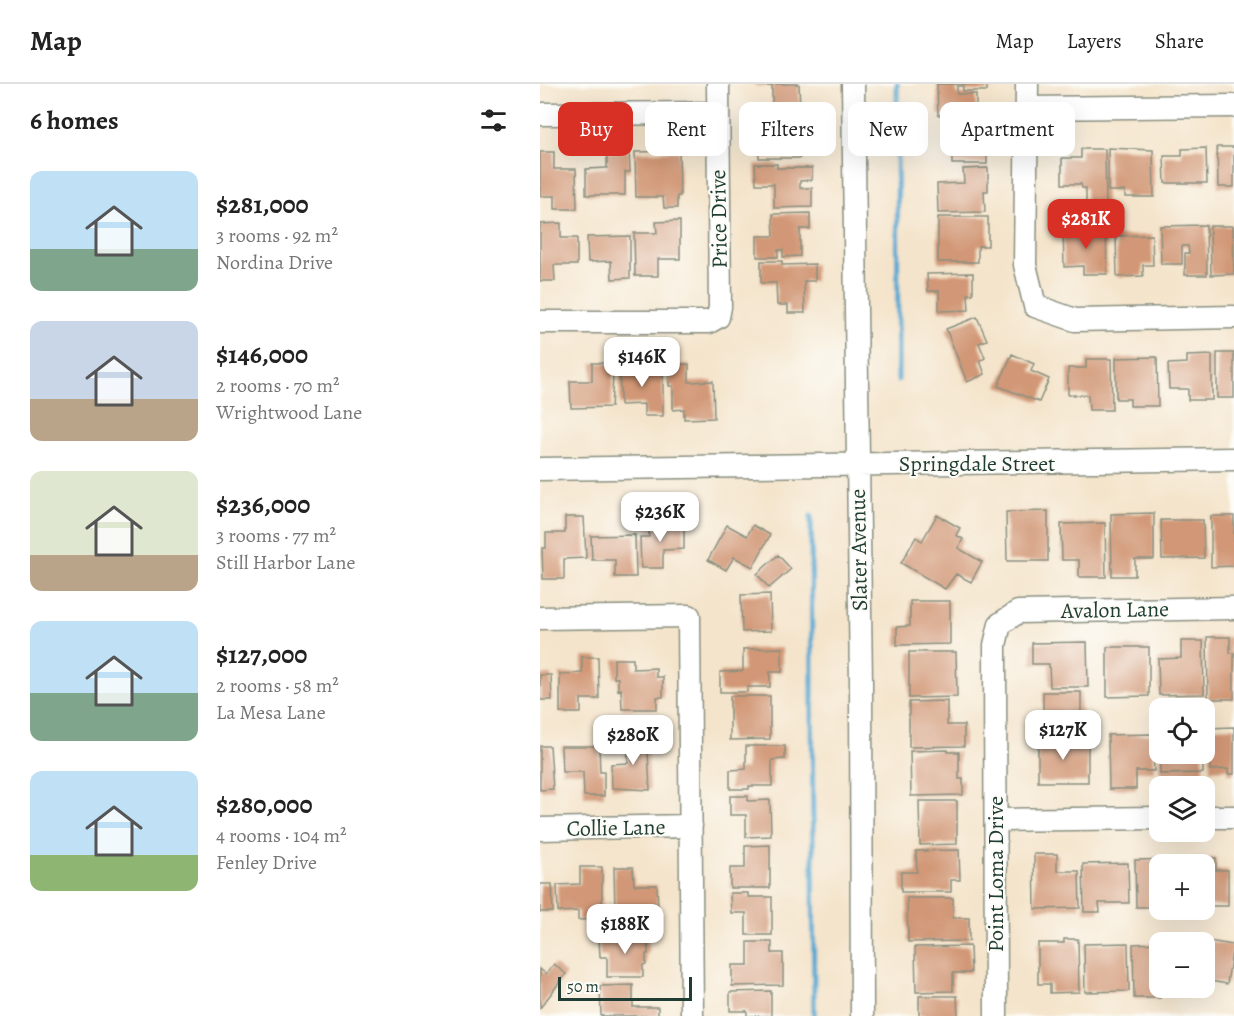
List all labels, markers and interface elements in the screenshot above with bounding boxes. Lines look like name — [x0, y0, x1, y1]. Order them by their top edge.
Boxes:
text: Map — [30, 22, 82, 60]
text: Map — [995, 27, 1034, 55]
text: Layers — [1067, 27, 1122, 55]
text: Share — [1155, 27, 1204, 55]
chip: Buy — [558, 102, 633, 156]
chip: Rent — [645, 102, 727, 156]
chip: Filters — [739, 102, 836, 156]
chip: New — [848, 102, 928, 156]
chip: Apartment — [940, 102, 1075, 156]
text: 6 homes — [30, 103, 119, 138]
icon: filters — [477, 104, 510, 137]
street label: Price Drive — [703, 169, 735, 269]
text: $281,000 — [216, 187, 309, 222]
icon: home — [78, 195, 150, 267]
pin: $281K — [1044, 199, 1128, 250]
text: $281K — [1062, 205, 1110, 232]
text: 3 rooms · 92 m² — [216, 222, 338, 249]
text: Nordina Drive — [216, 249, 333, 276]
text: $146,000 — [216, 337, 308, 372]
pin: $146K — [600, 337, 684, 388]
text: $146K — [618, 343, 666, 370]
icon: home — [78, 345, 150, 417]
text: 2 rooms · 70 m² — [216, 372, 340, 399]
text: Wrightwood Lane — [216, 399, 362, 426]
street label: Springdale Street — [899, 449, 1055, 479]
text: $236,000 — [216, 487, 310, 522]
street label: Slater Avenue — [843, 489, 875, 611]
pin: $236K — [618, 492, 702, 543]
icon: home — [78, 495, 150, 567]
text: $236K — [635, 498, 685, 525]
text: 3 rooms · 77 m² — [216, 522, 336, 549]
text: Still Harbor Lane — [216, 549, 355, 576]
street label: Avalon Lane — [1060, 594, 1169, 626]
text: $127,000 — [216, 637, 307, 672]
icon: home — [78, 645, 150, 717]
text: 2 rooms · 58 m² — [216, 672, 339, 699]
map controls — [1149, 698, 1215, 998]
button: locate — [1149, 698, 1215, 764]
text: La Mesa Lane — [216, 699, 326, 726]
pin: $127K — [1021, 710, 1105, 761]
pin: $280K — [591, 715, 675, 766]
text: $127K — [1039, 716, 1087, 743]
text: $280K — [607, 721, 659, 748]
button: layers — [1149, 776, 1215, 842]
text: $280,000 — [216, 787, 312, 822]
icon: home — [78, 795, 150, 867]
street label: Point Loma Drive — [981, 796, 1011, 952]
street label: Collie Lane — [566, 812, 666, 844]
text: 4 rooms · 104 m² — [216, 822, 347, 849]
text: Fenley Drive — [216, 849, 317, 876]
button: + — [1149, 854, 1215, 920]
pin: $188K — [583, 904, 667, 955]
text: $188K — [601, 910, 649, 937]
button: − — [1149, 932, 1215, 998]
scale bar — [558, 974, 692, 1002]
text: 50 m — [567, 976, 599, 998]

